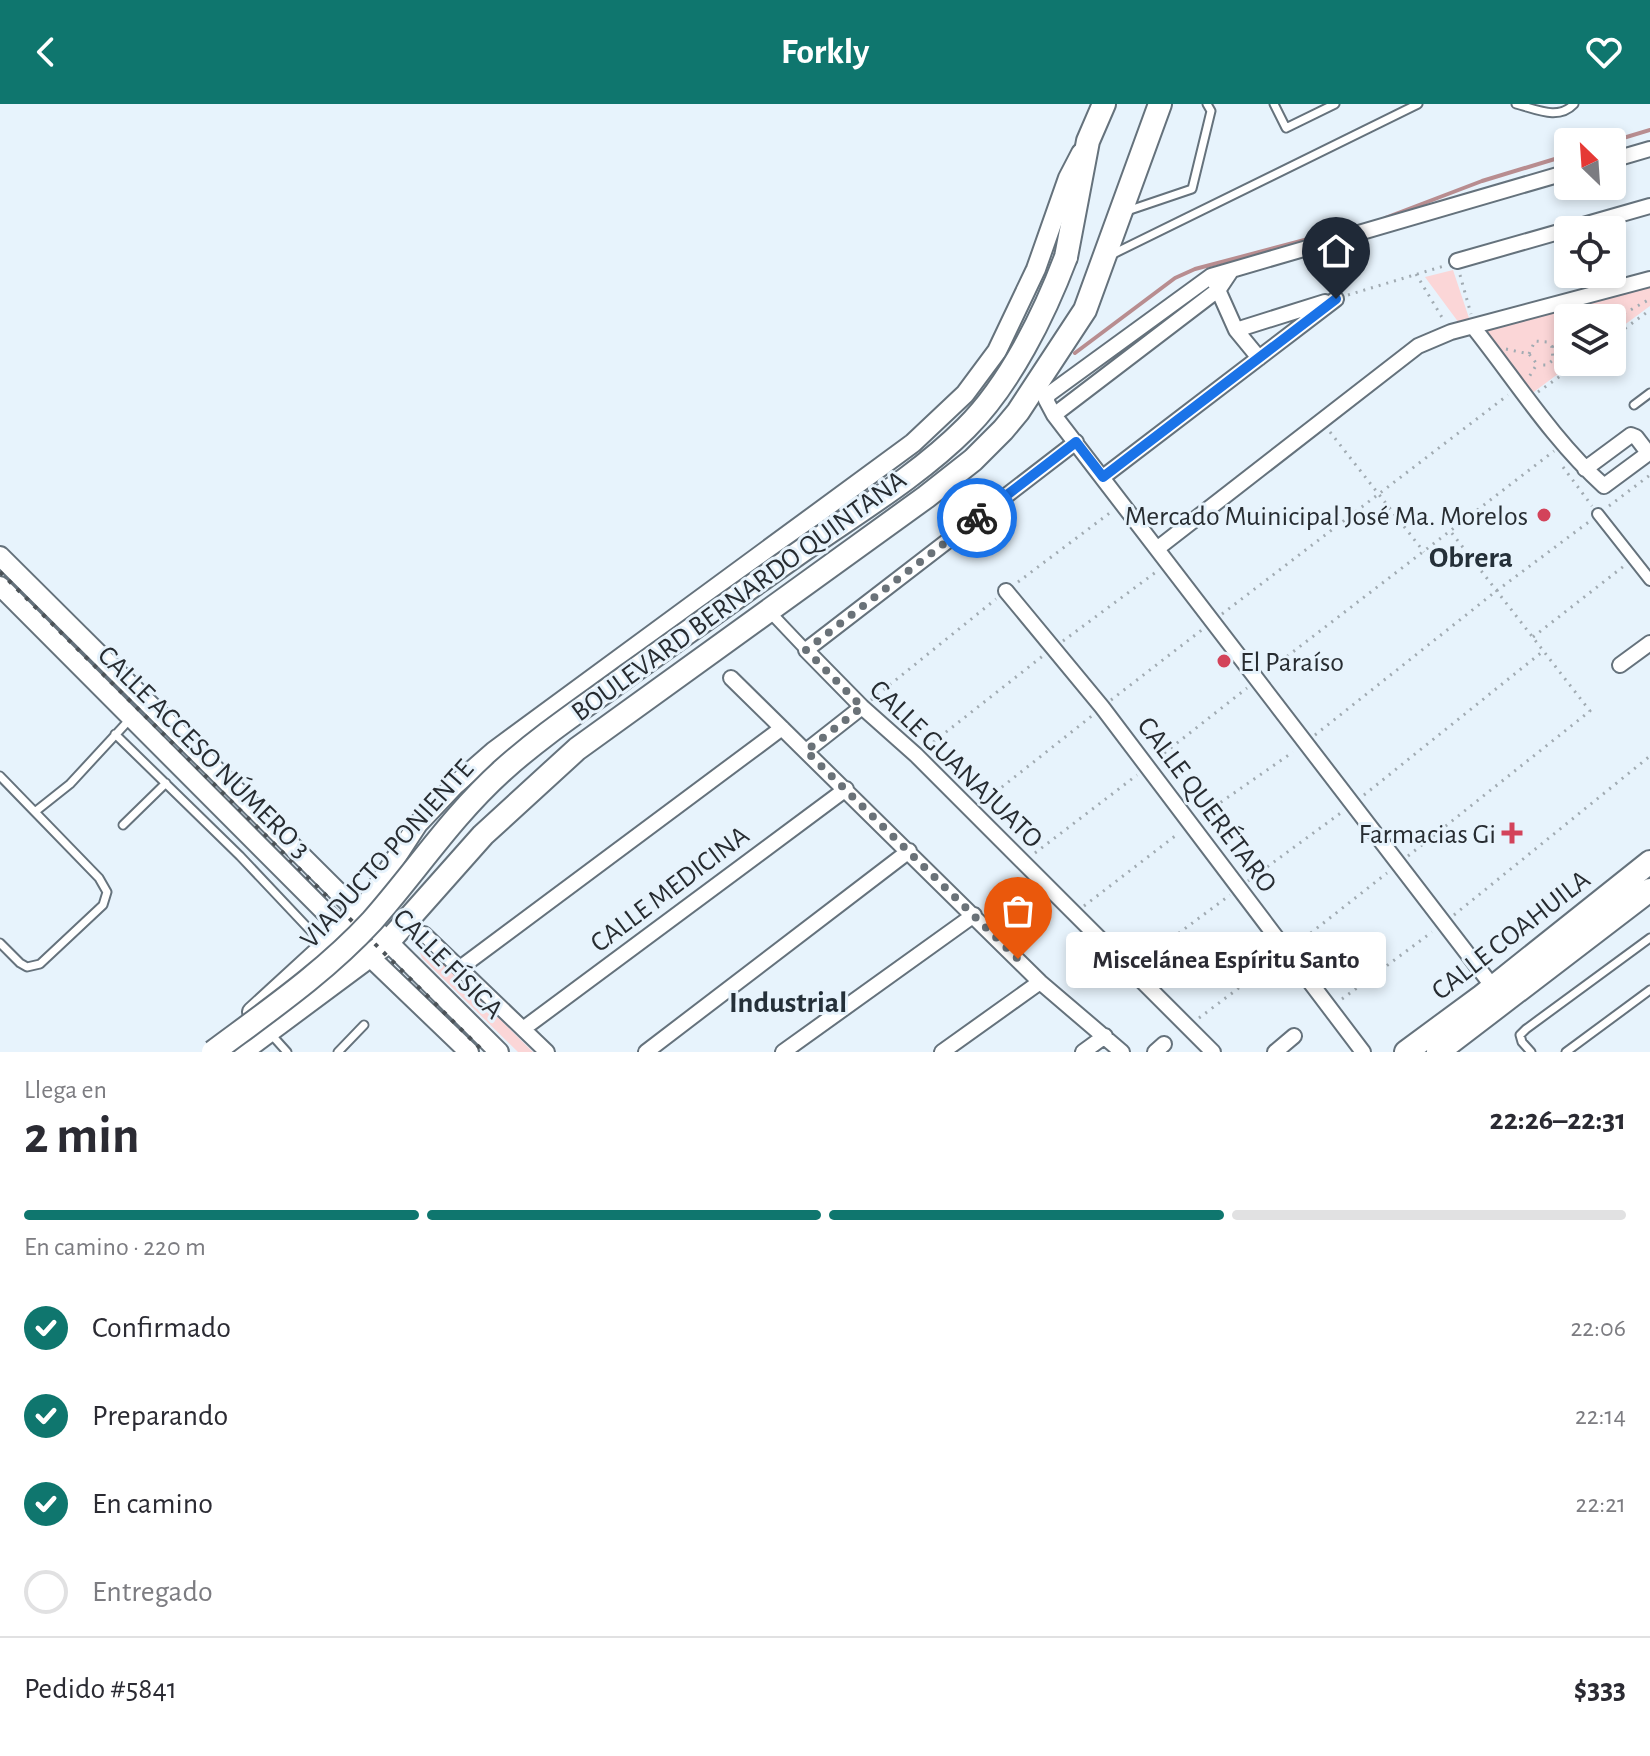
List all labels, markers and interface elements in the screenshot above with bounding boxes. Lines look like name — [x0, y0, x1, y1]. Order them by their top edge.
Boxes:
icon: back — [24, 30, 68, 74]
icon: heart — [1582, 30, 1626, 74]
text: Forkly — [781, 34, 869, 70]
north arrow — [1554, 128, 1626, 200]
map controls — [1554, 128, 1626, 376]
button: locate — [1554, 216, 1626, 288]
pin — [1302, 217, 1370, 299]
icon: home — [1314, 229, 1358, 273]
button: layers — [1554, 304, 1626, 376]
street label: BOULEVARD BERNARDO QUINTANA — [567, 466, 912, 727]
courier — [937, 478, 1017, 558]
icon: bike — [955, 496, 999, 540]
place label: Mercado Muinicipal José Ma. Morelos — [1125, 503, 1528, 531]
marker: Mercado Muinicipal José Ma. Morelos — [1535, 506, 1553, 524]
district label: Obrera — [1429, 543, 1513, 573]
street label: CALLE ACCESO NÚMERO 3 — [92, 639, 317, 864]
place label: El Paraíso — [1240, 649, 1344, 677]
marker: El Paraíso — [1215, 652, 1233, 670]
street label: CALLE GUANAJUATO — [864, 675, 1047, 854]
street label: CALLE QUERÉTARO — [1132, 711, 1284, 898]
street label: VIADUCTO PONIENTE — [296, 755, 479, 954]
street label: CALLE MEDICINA — [586, 821, 755, 958]
place label: Farmacias Gi — [1359, 821, 1496, 849]
marker: Farmacias Gi — [1503, 824, 1521, 842]
street label: CALLE COAHUILA — [1427, 865, 1596, 1006]
pin — [984, 877, 1052, 959]
icon: bag — [996, 889, 1040, 933]
street label: CALLE FÍSICA — [387, 902, 510, 1025]
callout: Miscelánea Espíritu Santo — [1066, 931, 1386, 987]
text: Miscelánea Espíritu Santo — [1093, 947, 1360, 973]
district label: Industrial — [729, 988, 847, 1018]
text: Llega en — [24, 1077, 107, 1103]
text: 22:26–22:31 — [1490, 1105, 1626, 1135]
text: 2 min — [24, 1110, 139, 1162]
text: En camino · 220 m — [24, 1234, 206, 1260]
icon: check — [24, 1306, 68, 1350]
text: Confirmado — [92, 1313, 231, 1343]
text: 22:06 — [1570, 1315, 1626, 1341]
icon: check — [24, 1394, 68, 1438]
text: Preparando — [92, 1401, 228, 1431]
text: 22:14 — [1575, 1403, 1626, 1429]
icon: check — [24, 1482, 68, 1526]
text: En camino — [92, 1489, 213, 1519]
text: 22:21 — [1576, 1491, 1626, 1517]
text: Entregado — [92, 1577, 213, 1607]
text: Pedido #5841 — [24, 1674, 177, 1704]
text: $333 — [1574, 1674, 1626, 1704]

